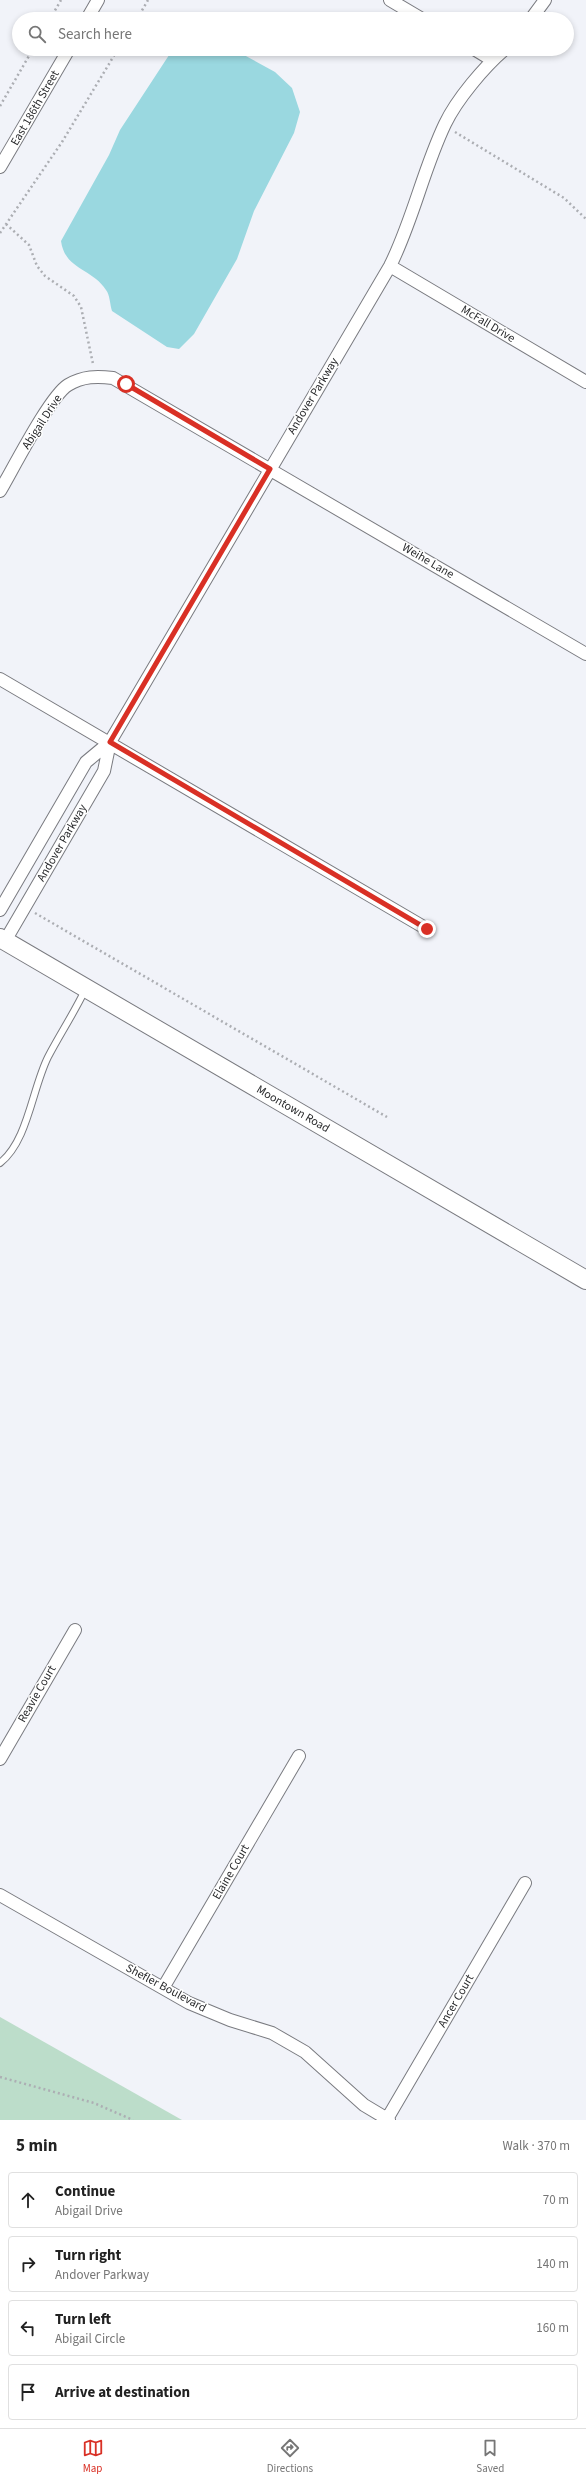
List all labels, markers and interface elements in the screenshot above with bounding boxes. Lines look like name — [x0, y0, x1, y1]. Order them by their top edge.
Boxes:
search box — [12, 12, 574, 56]
icon: search — [26, 23, 48, 45]
text: Search here — [58, 24, 132, 45]
street label: East 186th Street — [6, 67, 64, 149]
street label: McFall Drive — [458, 301, 518, 347]
street label: Andover Parkway — [283, 354, 343, 438]
route start — [117, 375, 135, 393]
street label: Abigail Drive — [18, 391, 66, 453]
street label: Weihe Lane — [399, 539, 457, 583]
street label: Andover Parkway — [33, 801, 91, 885]
route end — [418, 920, 436, 938]
street label: Moontown Road — [253, 1081, 333, 1137]
street label: Reavie Court — [14, 1662, 60, 1726]
street label: Elaine Court — [208, 1841, 254, 1903]
street label: Shefler Boulevard — [123, 1960, 209, 2016]
street label: Ancer Court — [434, 1971, 478, 2031]
text: 5 min — [16, 2134, 57, 2158]
text: Walk · 370 m — [502, 2137, 570, 2155]
text: Continue — [55, 2181, 115, 2202]
icon: ahead — [17, 2189, 39, 2211]
text: 70 m — [543, 2191, 569, 2209]
text: Abigail Drive — [55, 2202, 123, 2220]
text: Turn right — [55, 2245, 121, 2266]
icon: right — [17, 2253, 39, 2275]
text: 140 m — [536, 2255, 569, 2273]
text: Andover Parkway — [55, 2266, 149, 2284]
text: Turn left — [55, 2309, 111, 2330]
icon: left — [17, 2317, 39, 2339]
text: 160 m — [536, 2319, 569, 2337]
text: Abigail Circle — [55, 2330, 125, 2348]
icon: arrive — [17, 2381, 39, 2403]
text: Arrive at destination — [55, 2382, 190, 2403]
tab: Map — [82, 2437, 104, 2476]
tab: Directions — [267, 2437, 313, 2476]
tab: Saved — [476, 2437, 504, 2476]

